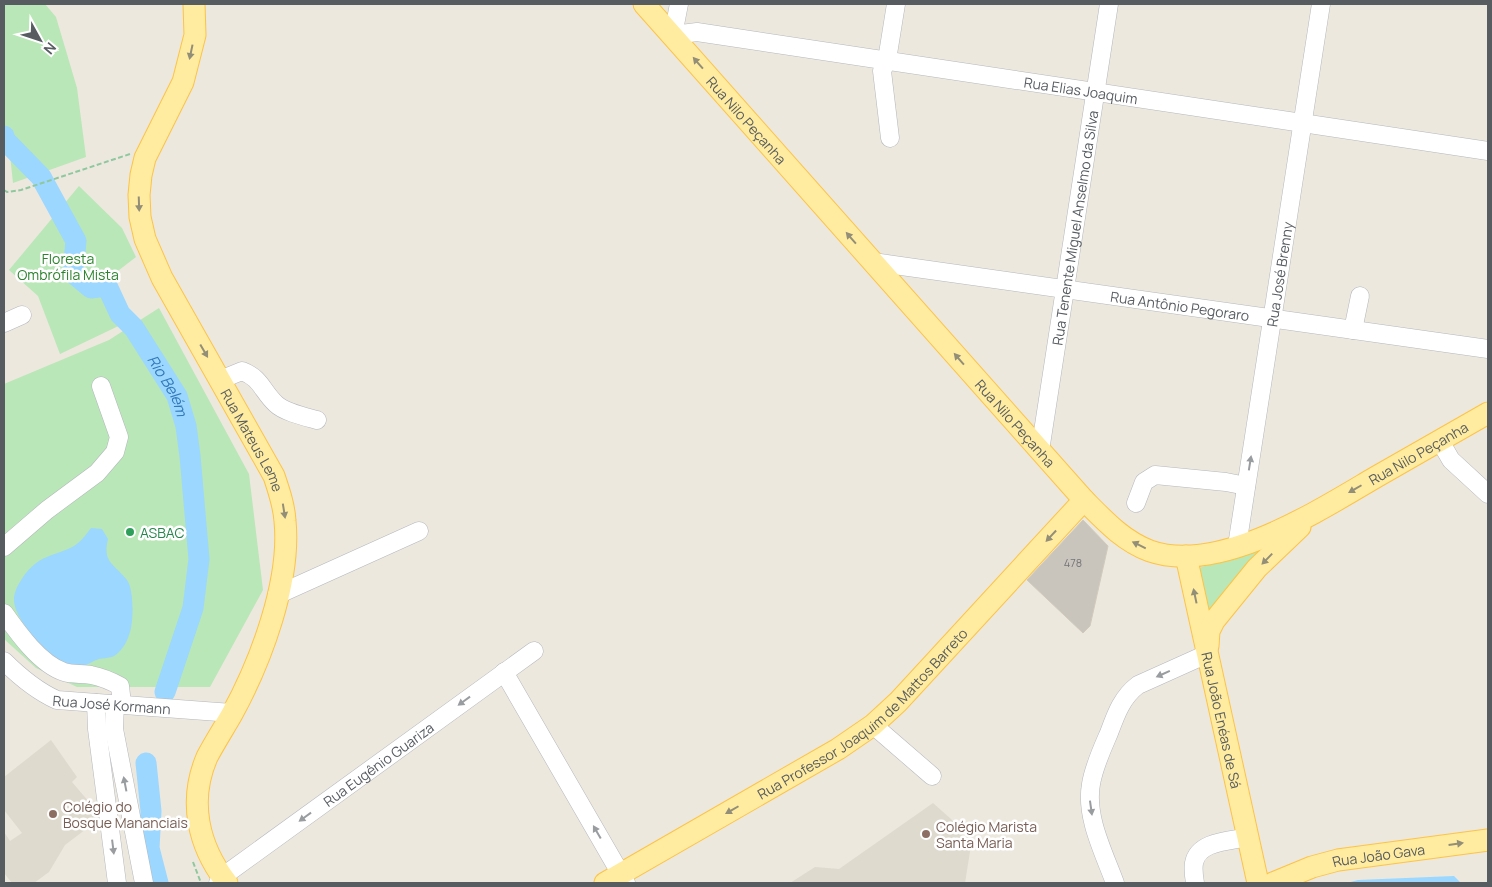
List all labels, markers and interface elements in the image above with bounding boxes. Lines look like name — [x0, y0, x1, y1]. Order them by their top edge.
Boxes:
north arrow — [15, 15, 65, 65]
text: N — [40, 39, 61, 59]
one-way arrow — [187, 44, 195, 60]
one-way arrow — [693, 57, 704, 69]
street label: Rua Nilo Peçanha — [703, 72, 791, 168]
street label: Rua Elias Joaquim — [1023, 72, 1139, 108]
street label: Rua Tenente Miguel Anselmo da Silva — [1047, 109, 1102, 346]
one-way arrow — [135, 196, 143, 212]
street label: Rua José Brenny — [1262, 220, 1297, 328]
one-way arrow — [846, 231, 857, 244]
park label: Floresta Ombrófila Mista — [17, 249, 119, 284]
street label: Rua Antônio Pegoraro — [1109, 286, 1251, 325]
one-way arrow — [199, 344, 208, 358]
water label: Rio Belém — [143, 350, 193, 420]
one-way arrow — [953, 354, 965, 366]
street label: Rua Nilo Peçanha — [972, 375, 1060, 471]
street label: Rua Mateus Leme — [217, 385, 288, 494]
street label: Rua Nilo Peçanha — [1365, 417, 1471, 489]
one-way arrow — [1246, 455, 1254, 471]
one-way arrow — [1348, 485, 1362, 494]
one-way arrow — [280, 503, 288, 519]
place label: ASBAC — [140, 523, 184, 542]
marker: ASBAC — [124, 526, 136, 538]
one-way arrow — [1045, 530, 1057, 542]
one-way arrow — [1132, 541, 1146, 549]
one-way arrow — [1261, 552, 1273, 564]
house number: 478 — [1064, 555, 1082, 570]
one-way arrow — [1191, 589, 1199, 604]
street label: Rua Professor Joaquim de Mattos Barreto — [754, 624, 971, 803]
street label: Rua João Enéas de Sá — [1198, 650, 1246, 790]
one-way arrow — [1156, 670, 1170, 678]
street label: Rua José Kormann — [52, 690, 171, 718]
one-way arrow — [457, 696, 471, 706]
street label: Rua Eugênio Guariza — [319, 717, 437, 810]
one-way arrow — [120, 775, 128, 791]
place label: Colégio do Bosque Mananciais — [63, 797, 188, 832]
one-way arrow — [1088, 800, 1096, 816]
one-way arrow — [725, 806, 738, 815]
marker: Colégio do Bosque Mananciais — [47, 808, 59, 820]
one-way arrow — [299, 812, 312, 823]
place label: Colégio Marista Santa Maria — [936, 817, 1037, 852]
one-way arrow — [593, 824, 601, 839]
marker: Colégio Marista Santa Maria — [920, 828, 932, 840]
one-way arrow — [109, 839, 117, 855]
street label: Rua João Gava — [1330, 839, 1426, 871]
one-way arrow — [1449, 840, 1465, 848]

